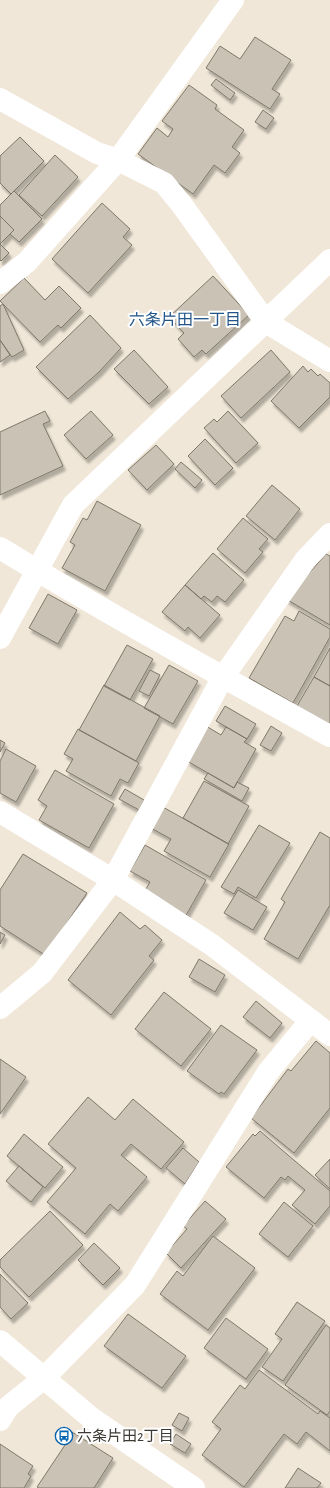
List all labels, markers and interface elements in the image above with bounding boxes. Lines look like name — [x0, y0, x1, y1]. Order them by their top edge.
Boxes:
district label: 六条片田一丁目 — [129, 311, 241, 328]
bus stop icon: 六条片田2丁目 — [54, 1426, 74, 1446]
place label: 六条片田2丁目 — [77, 1428, 174, 1444]

